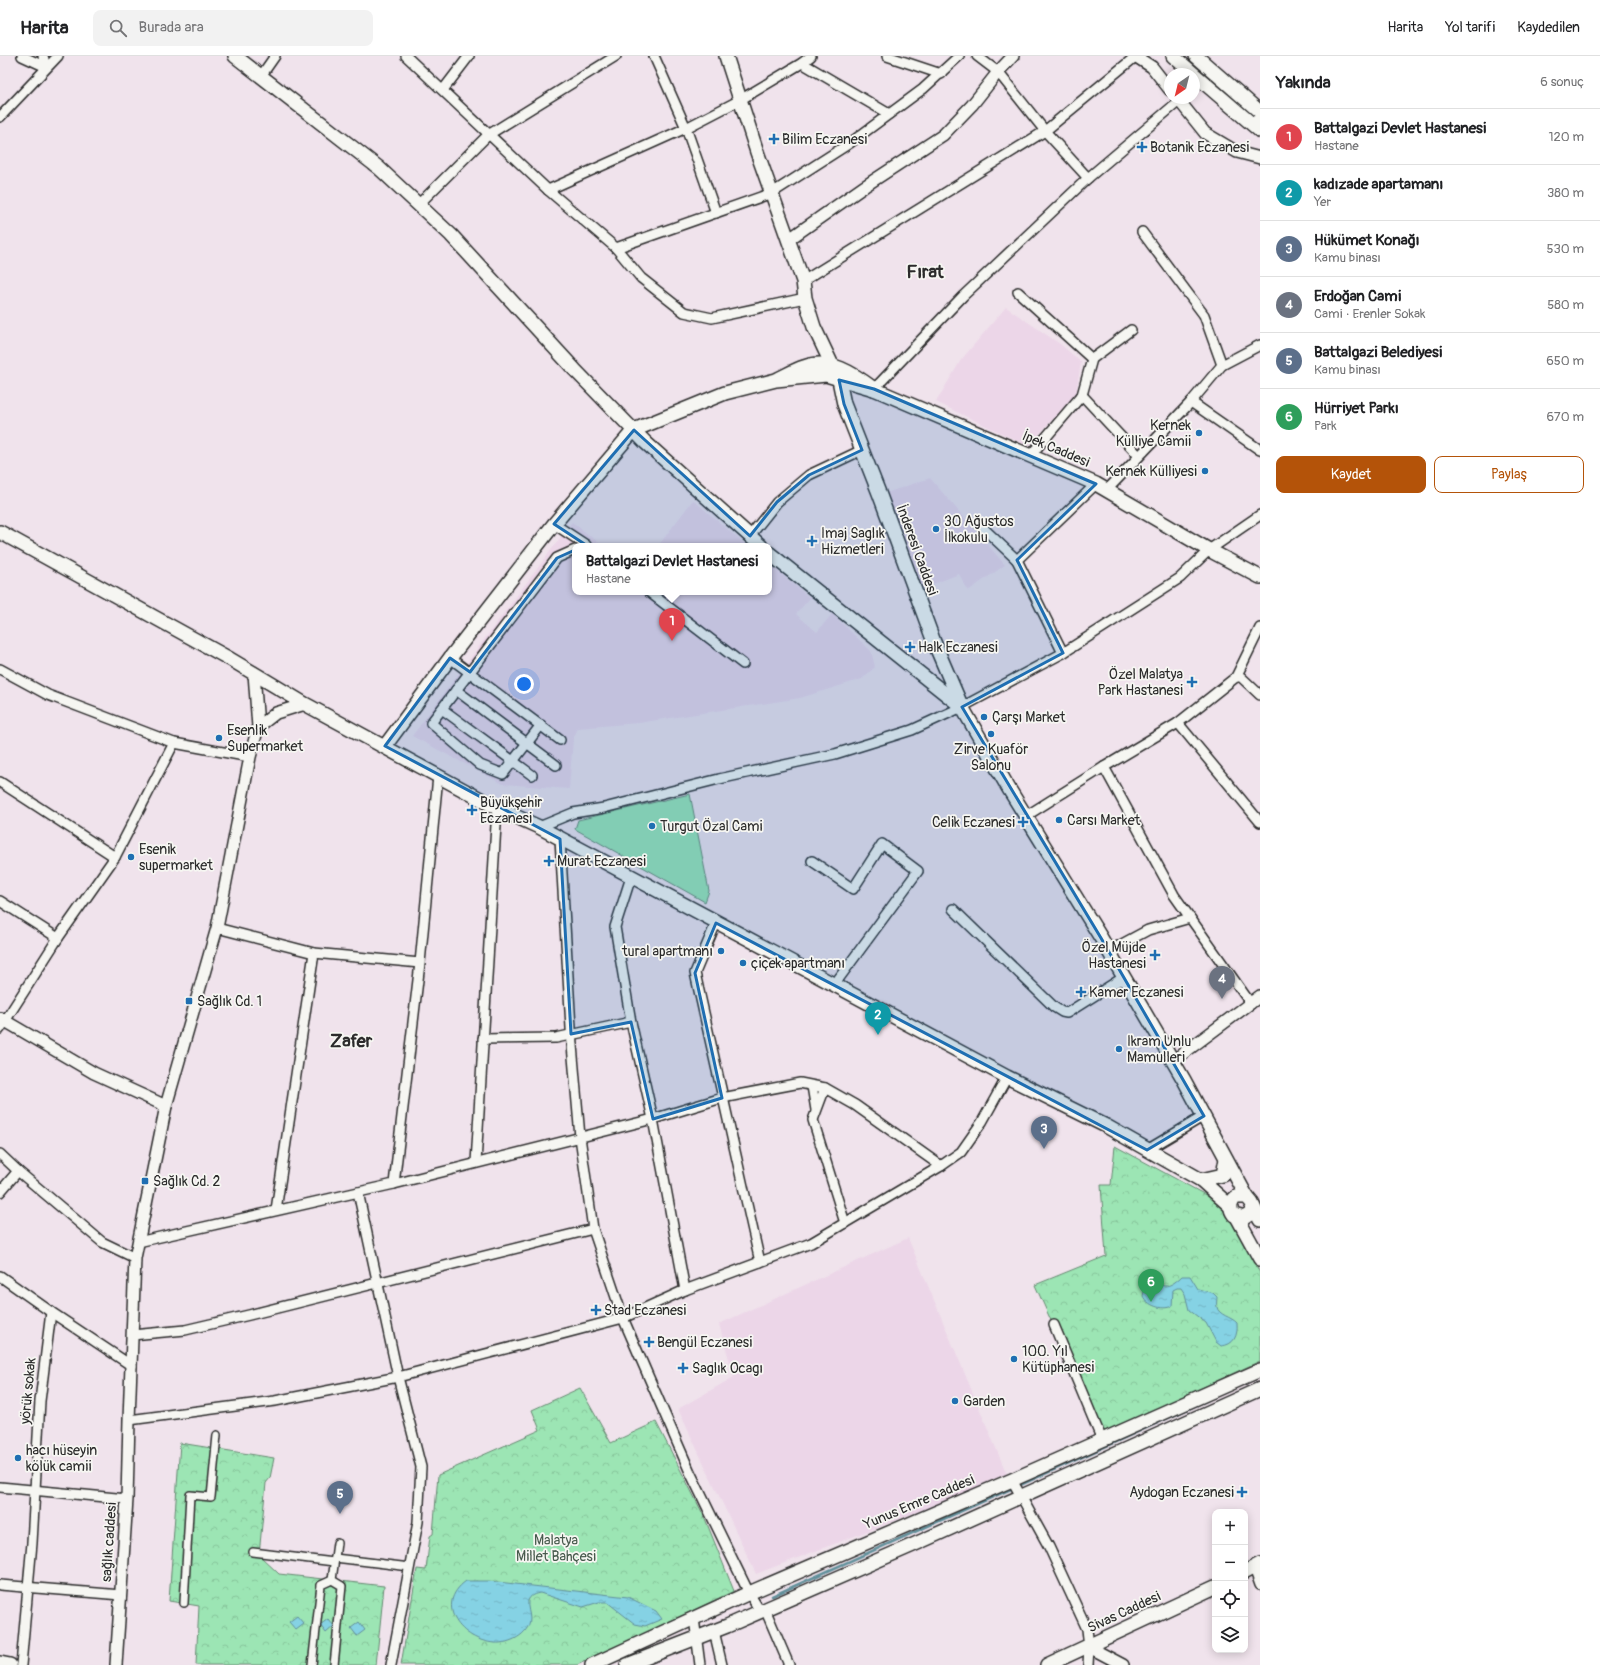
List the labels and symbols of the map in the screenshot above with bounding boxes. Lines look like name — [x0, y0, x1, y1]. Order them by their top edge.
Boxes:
north arrow — [1164, 68, 1200, 104]
place label: Bilim Eczanesi — [782, 131, 867, 148]
marker: Bilim Eczanesi — [769, 134, 779, 144]
place label: Botanik Eczanesi — [1150, 139, 1249, 156]
marker: Botanik Eczanesi — [1137, 142, 1147, 152]
district label: Fırat — [906, 261, 944, 284]
place label: Kernek Külliye Camii — [1116, 417, 1191, 450]
street label: İpek Caddesi — [1020, 427, 1092, 471]
marker: Kernek Külliye Camii — [1194, 428, 1204, 438]
place label: Kernek Külliyesi — [1105, 463, 1197, 480]
marker: Kernek Külliyesi — [1200, 466, 1210, 476]
street label: İnderesi Caddesi — [893, 502, 941, 598]
place label: 30 Ağustos İlkokulu — [944, 513, 1014, 546]
marker: 30 Ağustos İlkokulu — [931, 524, 941, 534]
place label: Imaj Saglık Hizmetleri — [821, 525, 885, 558]
marker: Imaj Saglık Hizmetleri — [806, 535, 818, 547]
pin: 1 — [659, 608, 685, 641]
place label: Halk Eczanesi — [918, 639, 998, 656]
marker: Halk Eczanesi — [905, 642, 915, 652]
place label: Özel Malatya Park Hastanesi — [1098, 665, 1183, 699]
your location — [514, 674, 534, 694]
marker: Özel Malatya Park Hastanesi — [1186, 676, 1198, 688]
place label: Çarşı Market — [992, 709, 1066, 726]
marker: Çarşı Market — [979, 712, 989, 722]
place label: Esenlik Supermarket — [227, 722, 303, 755]
marker: Zirve Kuaför Salonu — [986, 729, 996, 739]
marker: Esenlik Supermarket — [214, 733, 224, 743]
place label: Zirve Kuaför Salonu — [954, 741, 1028, 774]
place label: Büyükşehir Eczanesi — [480, 794, 542, 827]
marker: Büyükşehir Eczanesi — [467, 805, 477, 815]
place label: Carsı Market — [1067, 812, 1141, 829]
place label: Celik Eczanesi — [932, 814, 1015, 831]
marker: Carsı Market — [1054, 815, 1064, 825]
place label: Turgut Özal Cami — [660, 817, 763, 835]
marker: Celik Eczanesi — [1018, 817, 1028, 827]
marker: Turgut Özal Cami — [647, 821, 657, 831]
place label: Esenik supermarket — [139, 841, 213, 874]
marker: Esenik supermarket — [126, 852, 136, 862]
place label: Murat Eczanesi — [557, 853, 646, 870]
marker: Murat Eczanesi — [544, 856, 554, 866]
place label: Özel Müjde Hastanesi — [1082, 938, 1146, 972]
place label: tural apartmanı — [621, 943, 713, 960]
marker: tural apartmanı — [716, 946, 726, 956]
marker: Özel Müjde Hastanesi — [1149, 949, 1161, 961]
place label: çiçek apartmanı — [751, 955, 845, 972]
marker: çiçek apartmanı — [738, 958, 748, 968]
pin: 4 — [1209, 966, 1235, 999]
place label: Kamer Eczanesi — [1089, 984, 1183, 1001]
marker: Kamer Eczanesi — [1076, 987, 1086, 997]
place label: Sağlık Cd. 1 — [197, 993, 262, 1010]
marker: Sağlık Cd. 1 — [184, 996, 194, 1006]
pin: 2 — [865, 1002, 891, 1035]
district label: Zafer — [330, 1030, 373, 1053]
place label: Ikram Unlu Mamulleri — [1127, 1033, 1191, 1066]
marker: Ikram Unlu Mamulleri — [1114, 1044, 1124, 1054]
pin: 3 — [1031, 1116, 1057, 1149]
place label: Sağlık Cd. 2 — [153, 1173, 221, 1190]
marker: Sağlık Cd. 2 — [140, 1176, 150, 1186]
pin: 6 — [1138, 1269, 1164, 1302]
place label: Stad Eczanesi — [604, 1302, 686, 1319]
marker: Stad Eczanesi — [591, 1305, 601, 1315]
place label: Bengül Eczanesi — [657, 1334, 752, 1351]
marker: Bengül Eczanesi — [644, 1337, 654, 1347]
place label: 100. Yıl Kütüphanesi — [1022, 1343, 1094, 1376]
marker: 100. Yıl Kütüphanesi — [1009, 1354, 1019, 1364]
street label: yörük sokak — [17, 1357, 39, 1426]
place label: Saglık Ocagı — [692, 1360, 763, 1377]
marker: Saglık Ocagı — [677, 1362, 689, 1374]
place label: Garden — [963, 1393, 1005, 1410]
marker: Garden — [950, 1396, 960, 1406]
place label: hacı hüseyin kölük camii — [26, 1442, 97, 1475]
marker: hacı hüseyin kölük camii — [13, 1453, 23, 1463]
street label: Yunus Emre Caddesi — [860, 1471, 977, 1533]
pin: 5 — [327, 1481, 353, 1514]
place label: Aydogan Eczanesi — [1129, 1484, 1234, 1501]
marker: Aydogan Eczanesi — [1237, 1487, 1247, 1497]
street label: sağlık caddesi — [98, 1502, 120, 1582]
park label: Malatya Millet Bahçesi — [516, 1532, 596, 1565]
street label: Sivas Caddesi — [1085, 1588, 1163, 1636]

